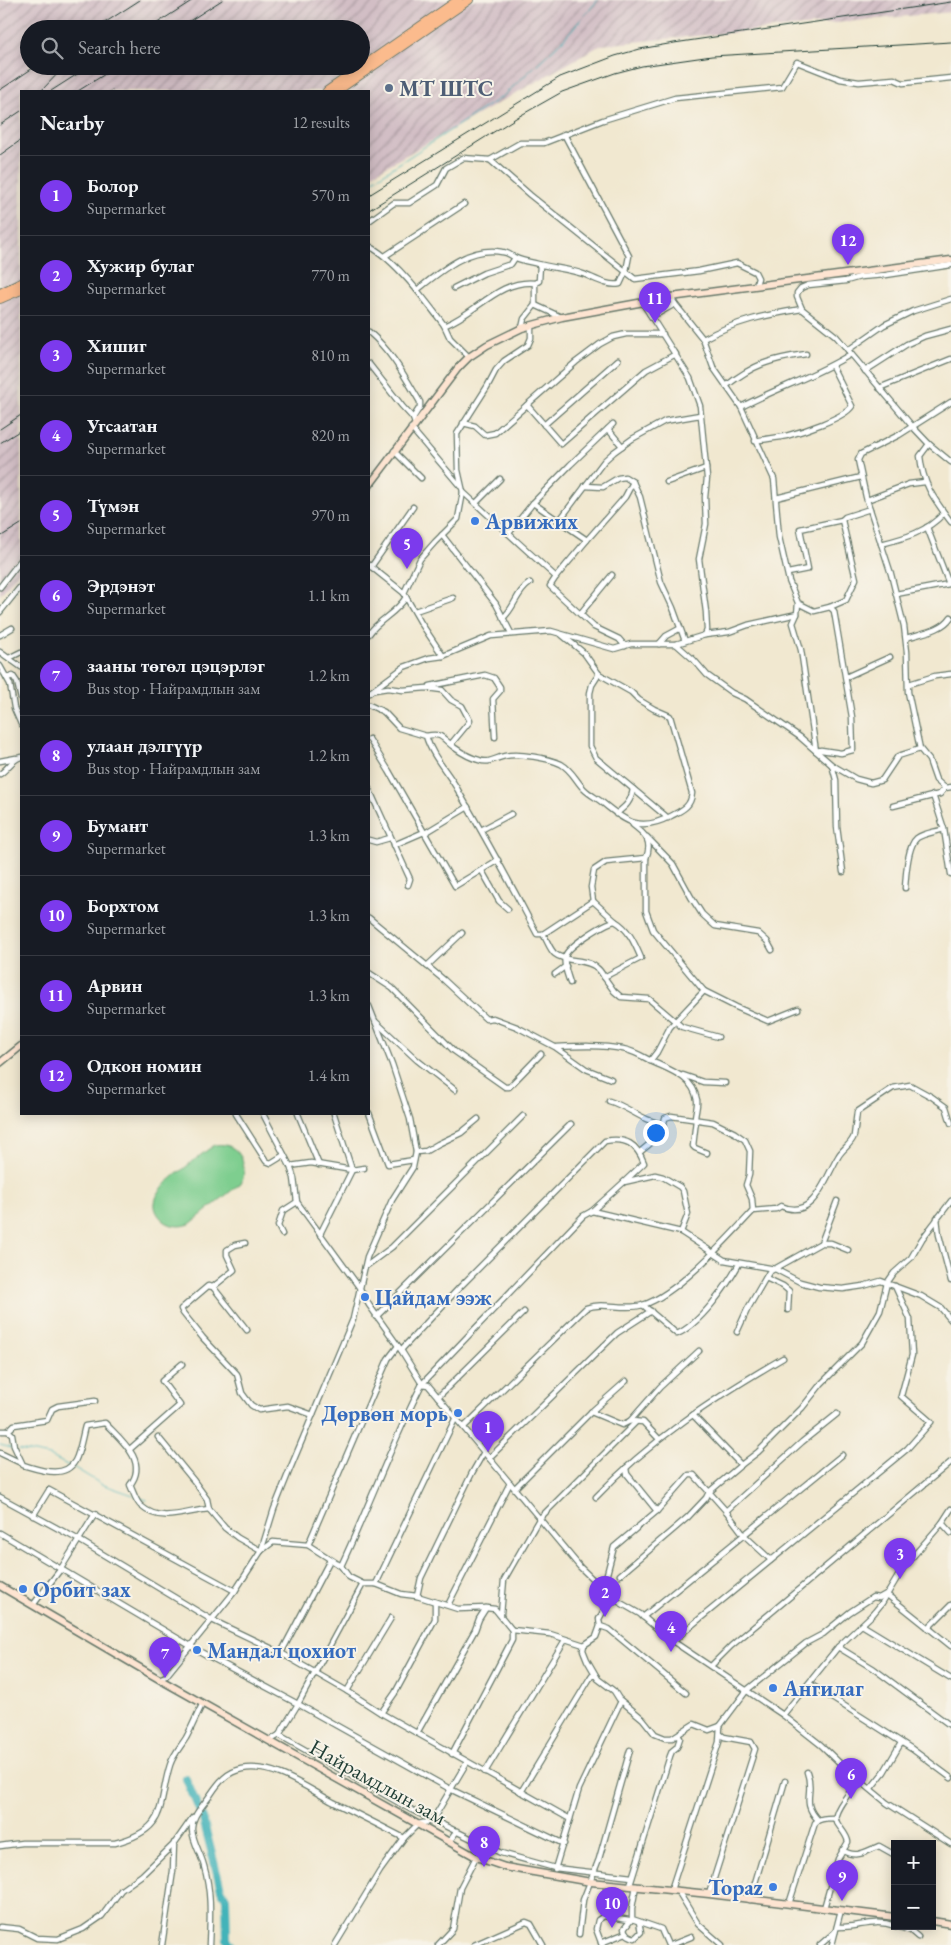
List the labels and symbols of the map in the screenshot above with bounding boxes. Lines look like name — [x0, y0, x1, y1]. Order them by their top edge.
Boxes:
place label: MT ШТС — [399, 74, 493, 103]
marker: MT ШТС — [383, 82, 395, 94]
pin: 12 — [832, 224, 864, 265]
pin: 11 — [639, 282, 671, 323]
place label: Арвижих — [484, 507, 578, 536]
marker: Арвижих — [469, 515, 481, 527]
pin: 5 — [391, 528, 423, 569]
your location — [643, 1120, 669, 1146]
place label: Цайдам ээж — [375, 1283, 492, 1312]
marker: Цайдам ээж — [359, 1291, 371, 1303]
place label: Дөрвөн морь — [321, 1399, 448, 1428]
marker: Дөрвөн морь — [452, 1407, 464, 1419]
pin: 1 — [472, 1411, 504, 1452]
pin: 3 — [884, 1538, 916, 1579]
place label: Орбит зах — [33, 1575, 131, 1604]
pin: 2 — [589, 1576, 621, 1617]
marker: Орбит зах — [17, 1583, 29, 1595]
pin: 4 — [655, 1611, 687, 1652]
place label: Мандал цохиот — [207, 1636, 356, 1665]
pin: 7 — [149, 1637, 181, 1678]
marker: Мандал цохиот — [191, 1644, 203, 1656]
place label: Ангилаг — [782, 1674, 864, 1703]
marker: Ангилаг — [767, 1682, 779, 1694]
street label: Найрамдлын зам — [304, 1732, 452, 1832]
pin: 6 — [835, 1758, 867, 1799]
pin: 8 — [468, 1826, 500, 1867]
pin: 9 — [826, 1860, 858, 1901]
place label: Topaz — [708, 1873, 763, 1902]
marker: Topaz — [767, 1881, 779, 1893]
pin: 10 — [596, 1887, 628, 1928]

